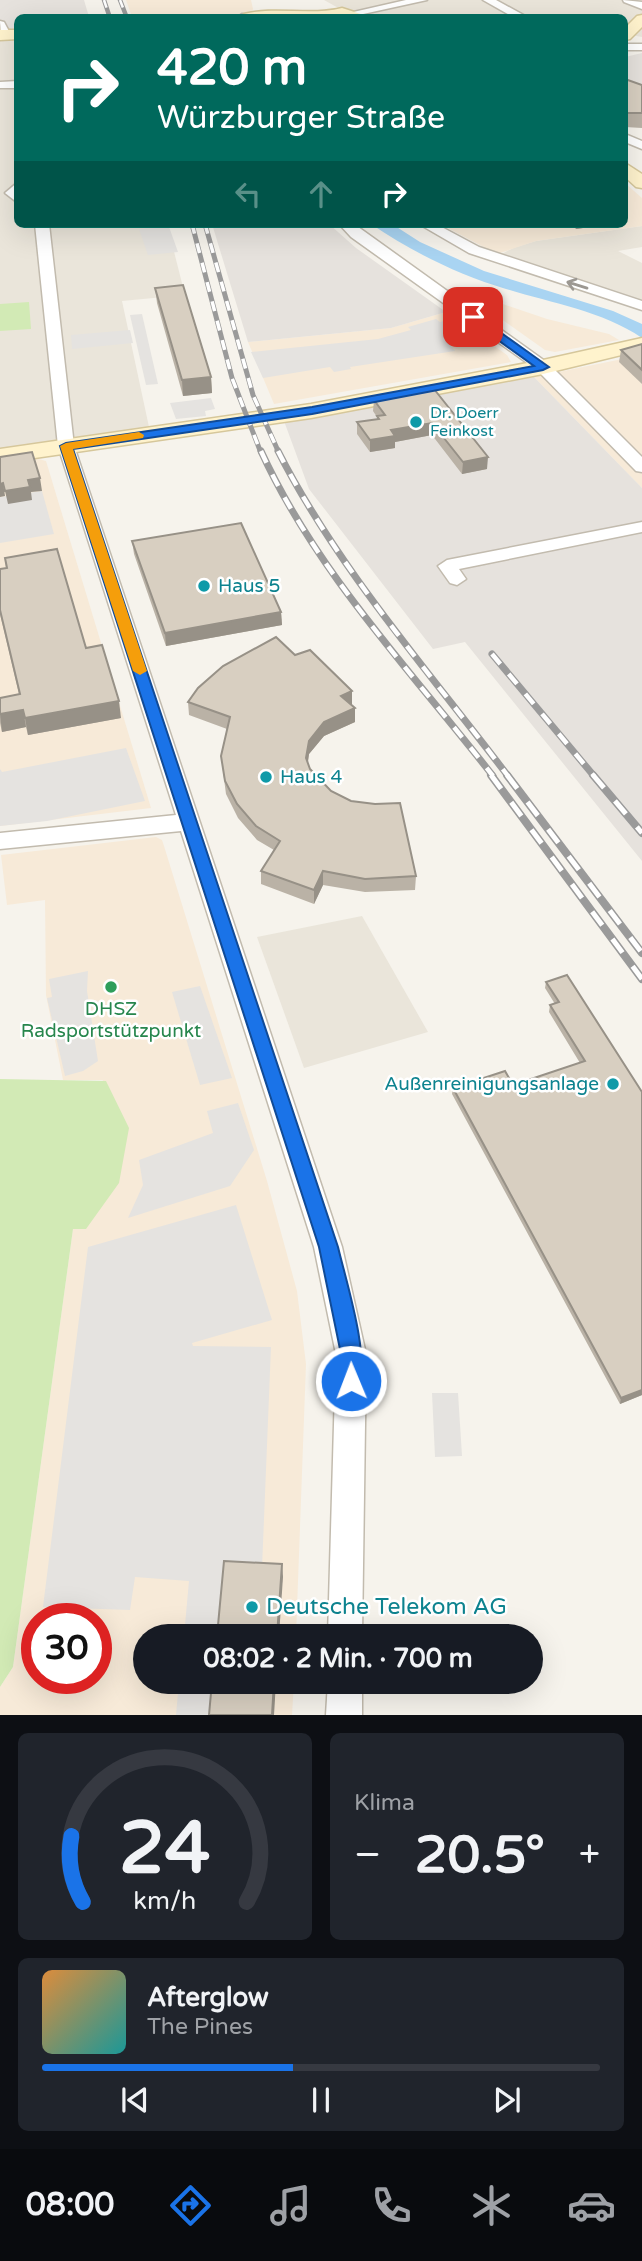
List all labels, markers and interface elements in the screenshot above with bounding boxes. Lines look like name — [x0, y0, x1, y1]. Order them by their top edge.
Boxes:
text: 420 m — [157, 39, 307, 98]
icon: right — [42, 42, 133, 133]
text: Würzburger Straße — [157, 99, 445, 137]
icon: left — [229, 175, 267, 213]
icon: ahead — [302, 175, 340, 213]
icon: right — [375, 175, 413, 213]
one-way arrow — [566, 278, 588, 291]
pin — [443, 287, 503, 347]
icon: arrive — [454, 298, 492, 336]
place label: Dr. Doerr Feinkost — [430, 403, 499, 441]
marker: Dr. Doerr Feinkost — [408, 414, 424, 430]
place label: Haus 5 — [218, 575, 281, 597]
marker: Haus 5 — [196, 578, 212, 594]
place label: Haus 4 — [280, 766, 343, 788]
marker: Haus 4 — [258, 769, 274, 785]
marker: DHSZ Radsportstützpunkt — [103, 979, 119, 995]
place label: DHSZ Radsportstützpunkt — [21, 998, 201, 1042]
place label: Außenreinigungsanlage — [384, 1073, 599, 1095]
marker: Außenreinigungsanlage — [605, 1076, 621, 1092]
position arrow — [314, 1344, 388, 1418]
place label: Deutsche Telekom AG — [266, 1593, 507, 1621]
marker: Deutsche Telekom AG — [244, 1599, 260, 1615]
speed limit sign: 30 — [21, 1603, 112, 1694]
text: 08:02 · 2 Min. · 700 m — [203, 1643, 473, 1674]
text: Klima — [354, 1789, 415, 1817]
text: 24 — [119, 1806, 211, 1894]
text: 20.5° — [415, 1824, 545, 1887]
text: − — [354, 1832, 381, 1878]
text: + — [579, 1832, 600, 1878]
text: km/h — [134, 1886, 196, 1916]
text: Afterglow — [147, 1982, 269, 2013]
text: The Pines — [147, 2013, 253, 2041]
icon: previous — [116, 2081, 154, 2119]
icon: pause — [302, 2081, 340, 2119]
icon: next — [488, 2081, 526, 2119]
icon: directions — [166, 2181, 215, 2230]
icon: music — [266, 2181, 315, 2230]
icon: phone — [367, 2181, 416, 2230]
icon: climate — [467, 2181, 516, 2230]
icon: car — [567, 2181, 616, 2230]
text: 08:00 — [26, 2186, 114, 2224]

